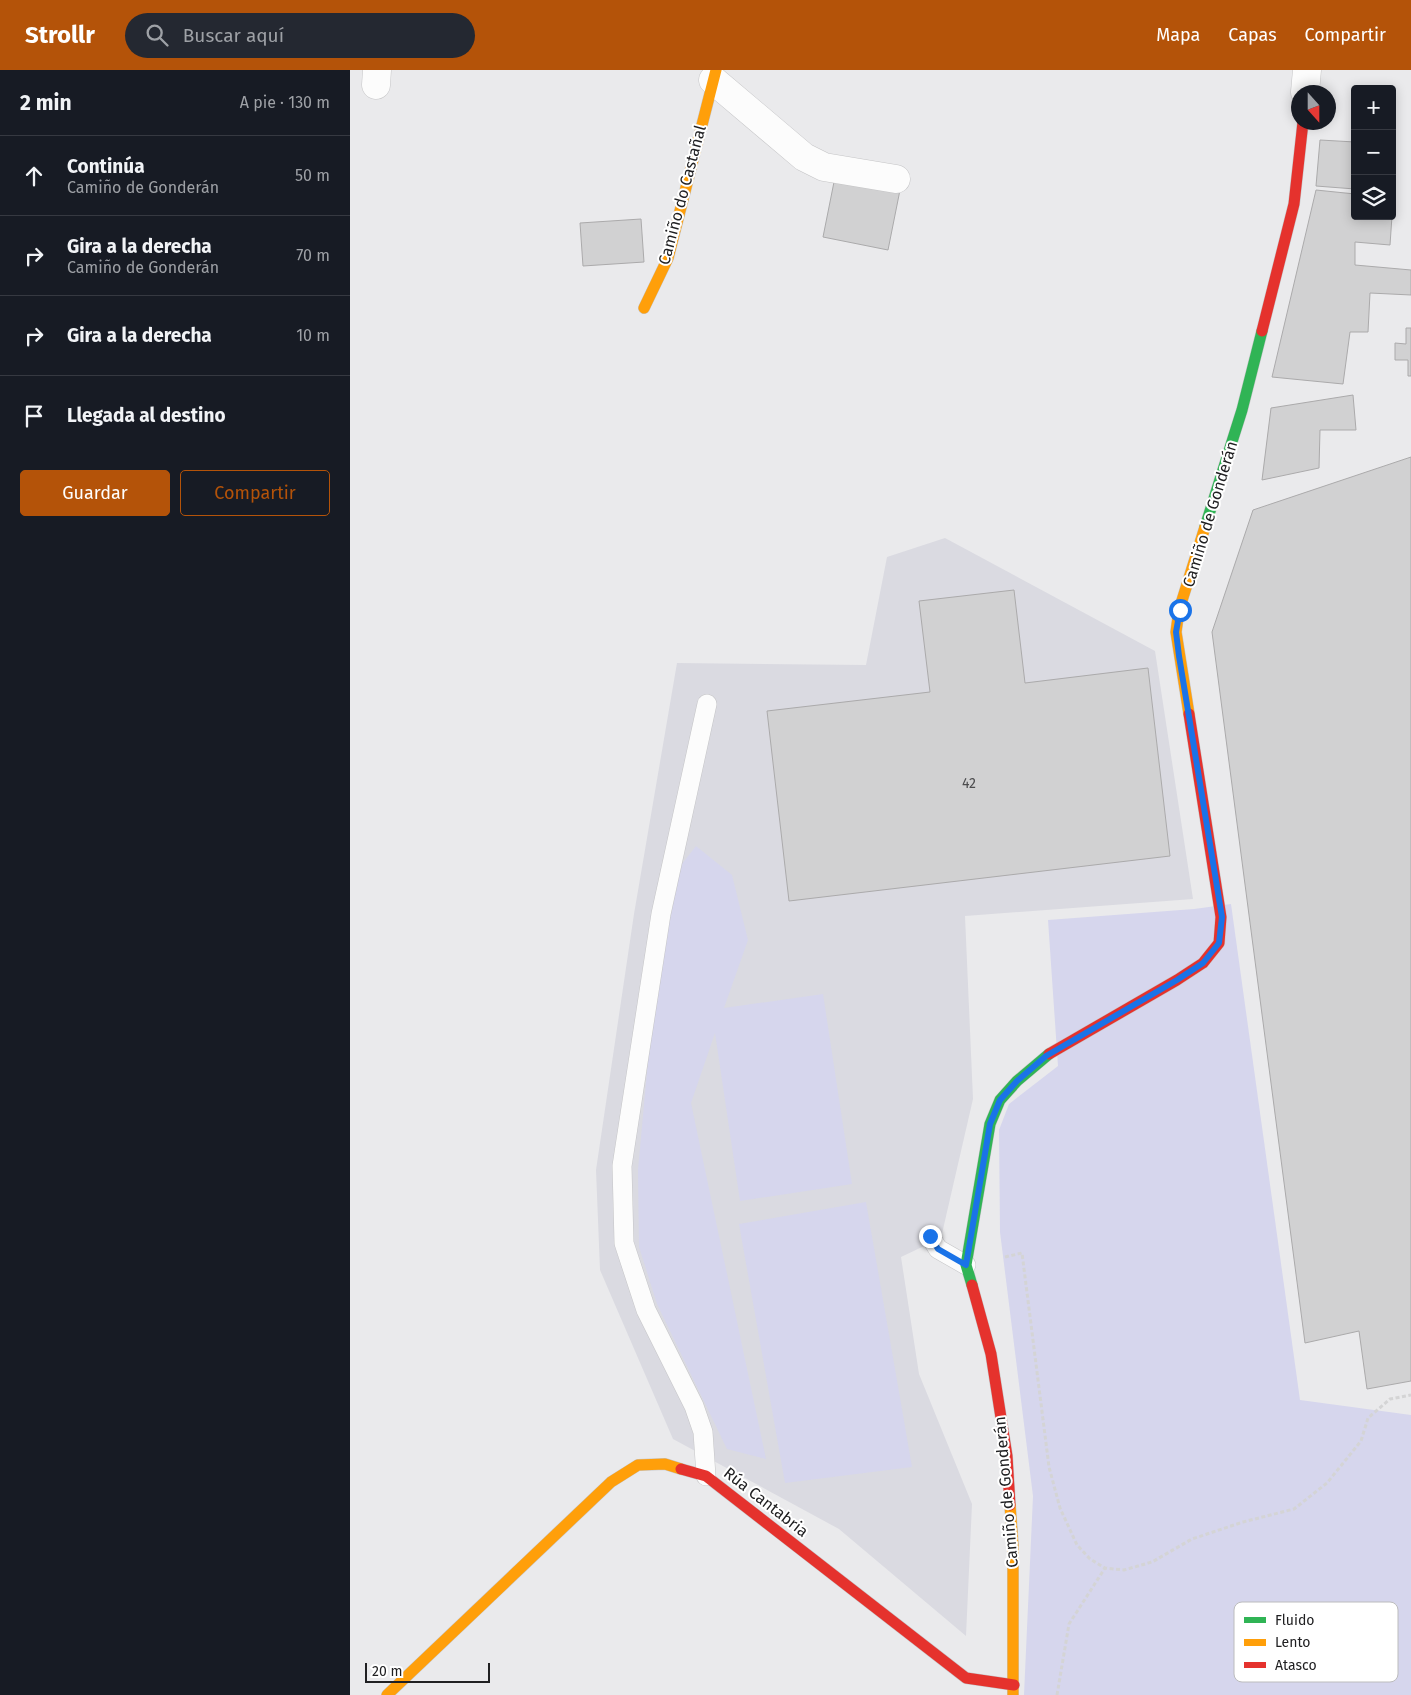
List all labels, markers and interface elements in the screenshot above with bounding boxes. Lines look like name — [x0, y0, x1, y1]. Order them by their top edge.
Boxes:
search box — [125, 13, 475, 58]
text: Strollr — [25, 21, 95, 49]
icon: search — [143, 21, 171, 49]
text: Buscar aquí — [183, 24, 284, 47]
text: Mapa — [1156, 24, 1200, 46]
text: Capas — [1228, 24, 1277, 46]
text: Compartir — [1305, 24, 1386, 46]
north arrow — [1291, 85, 1336, 130]
map controls — [1351, 85, 1396, 220]
button: + — [1351, 85, 1396, 130]
text: 2 min — [20, 90, 72, 116]
text: A pie · 130 m — [240, 93, 330, 112]
street label: Camiño do Castañal — [654, 123, 710, 267]
button: − — [1351, 130, 1396, 175]
text: Continúa — [67, 155, 145, 178]
icon: ahead — [20, 162, 48, 190]
text: 50 m — [295, 166, 330, 185]
button: layers — [1351, 175, 1396, 220]
text: Camiño de Gonderán — [67, 178, 219, 197]
text: Gira a la derecha — [67, 235, 212, 258]
icon: right — [20, 242, 48, 270]
text: 70 m — [296, 246, 330, 265]
text: Camiño de Gonderán — [67, 258, 219, 277]
icon: right — [20, 322, 48, 350]
text: Gira a la derecha — [67, 324, 212, 347]
text: 10 m — [296, 326, 330, 345]
icon: arrive — [20, 402, 48, 430]
text: Llegada al destino — [67, 404, 226, 427]
street label: Camiño de Gonderán — [1179, 439, 1241, 589]
button: Guardar — [20, 470, 170, 516]
button: Compartir — [180, 470, 330, 516]
route start — [1169, 599, 1192, 622]
house number: 42 — [962, 775, 976, 792]
route end — [919, 1225, 942, 1248]
street label: Camiño de Gonderán — [990, 1415, 1022, 1569]
street label: Rúa Cantabria — [720, 1463, 812, 1541]
legend — [1234, 1602, 1398, 1682]
text: Fluido — [1275, 1612, 1314, 1629]
text: Lento — [1275, 1634, 1310, 1651]
text: Atasco — [1275, 1657, 1317, 1674]
scale bar — [365, 1660, 490, 1683]
text: 20 m — [372, 1663, 402, 1680]

